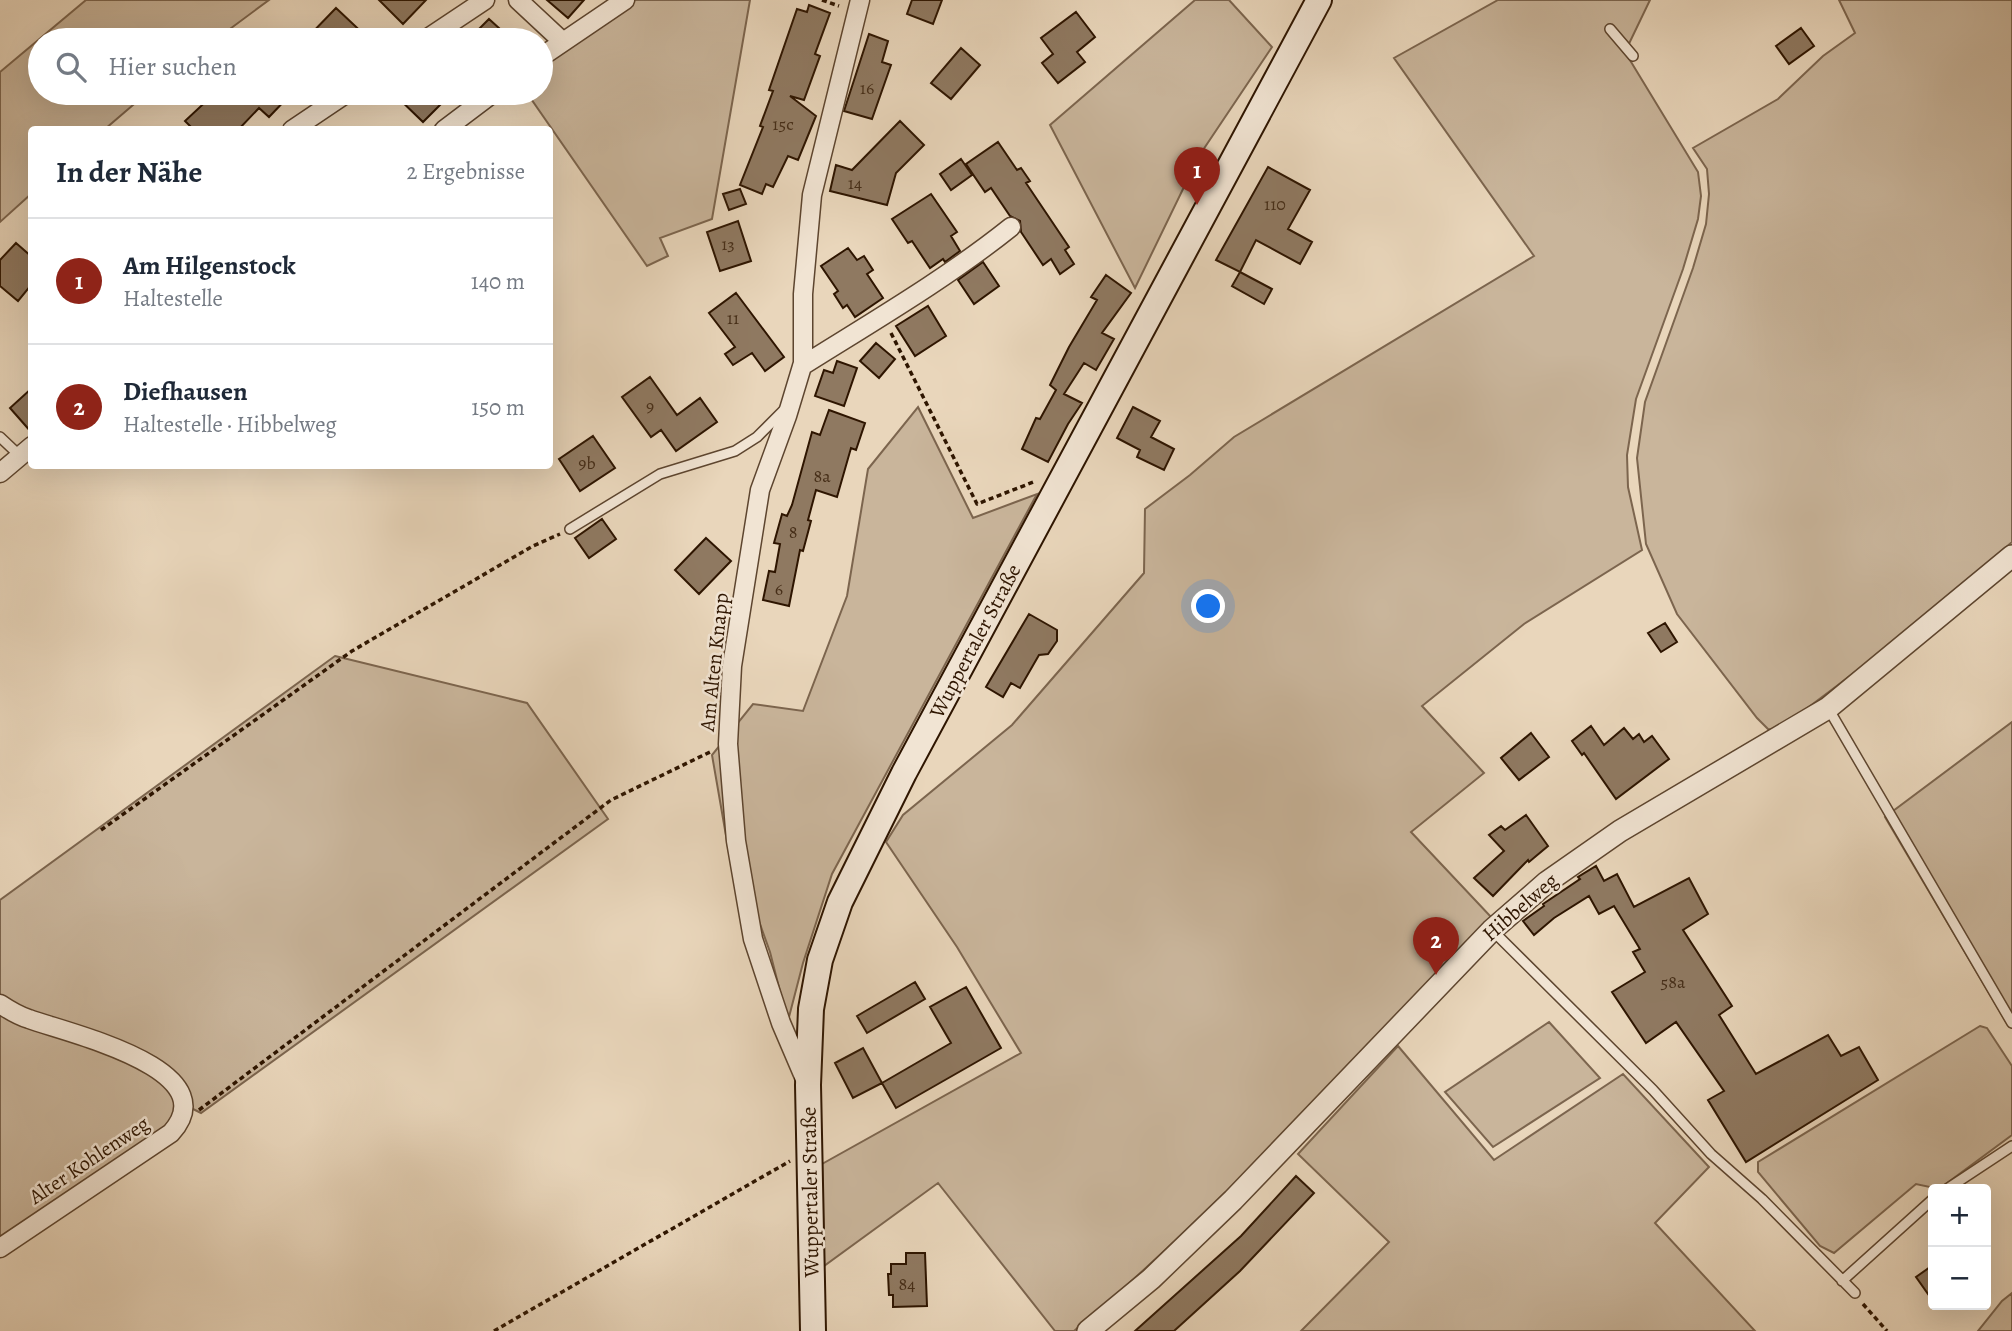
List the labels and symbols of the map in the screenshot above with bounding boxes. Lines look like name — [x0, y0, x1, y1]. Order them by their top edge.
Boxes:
house number: 16 — [860, 76, 874, 100]
house number: 15c — [772, 112, 794, 136]
pin: 1 — [1174, 147, 1220, 205]
house number: 14 — [848, 171, 862, 195]
house number: 110 — [1264, 192, 1286, 216]
house number: 13 — [721, 232, 735, 256]
house number: 11 — [727, 306, 739, 330]
house number: 9 — [646, 394, 654, 418]
house number: 9b — [578, 451, 596, 475]
house number: 8a — [813, 464, 831, 488]
house number: 8 — [789, 520, 797, 544]
street label: Wuppertaler Straße — [922, 559, 1027, 724]
house number: 6 — [775, 577, 783, 601]
your location — [1191, 589, 1225, 623]
street label: Am Alten Knapp — [693, 591, 735, 734]
street label: Hibbelweg — [1476, 866, 1564, 948]
pin: 2 — [1413, 917, 1459, 975]
house number: 58a — [1661, 970, 1686, 994]
street label: Wuppertaler Straße — [795, 1106, 826, 1279]
street label: Alter Kohlenweg — [22, 1109, 155, 1211]
house number: 84 — [899, 1272, 915, 1296]

